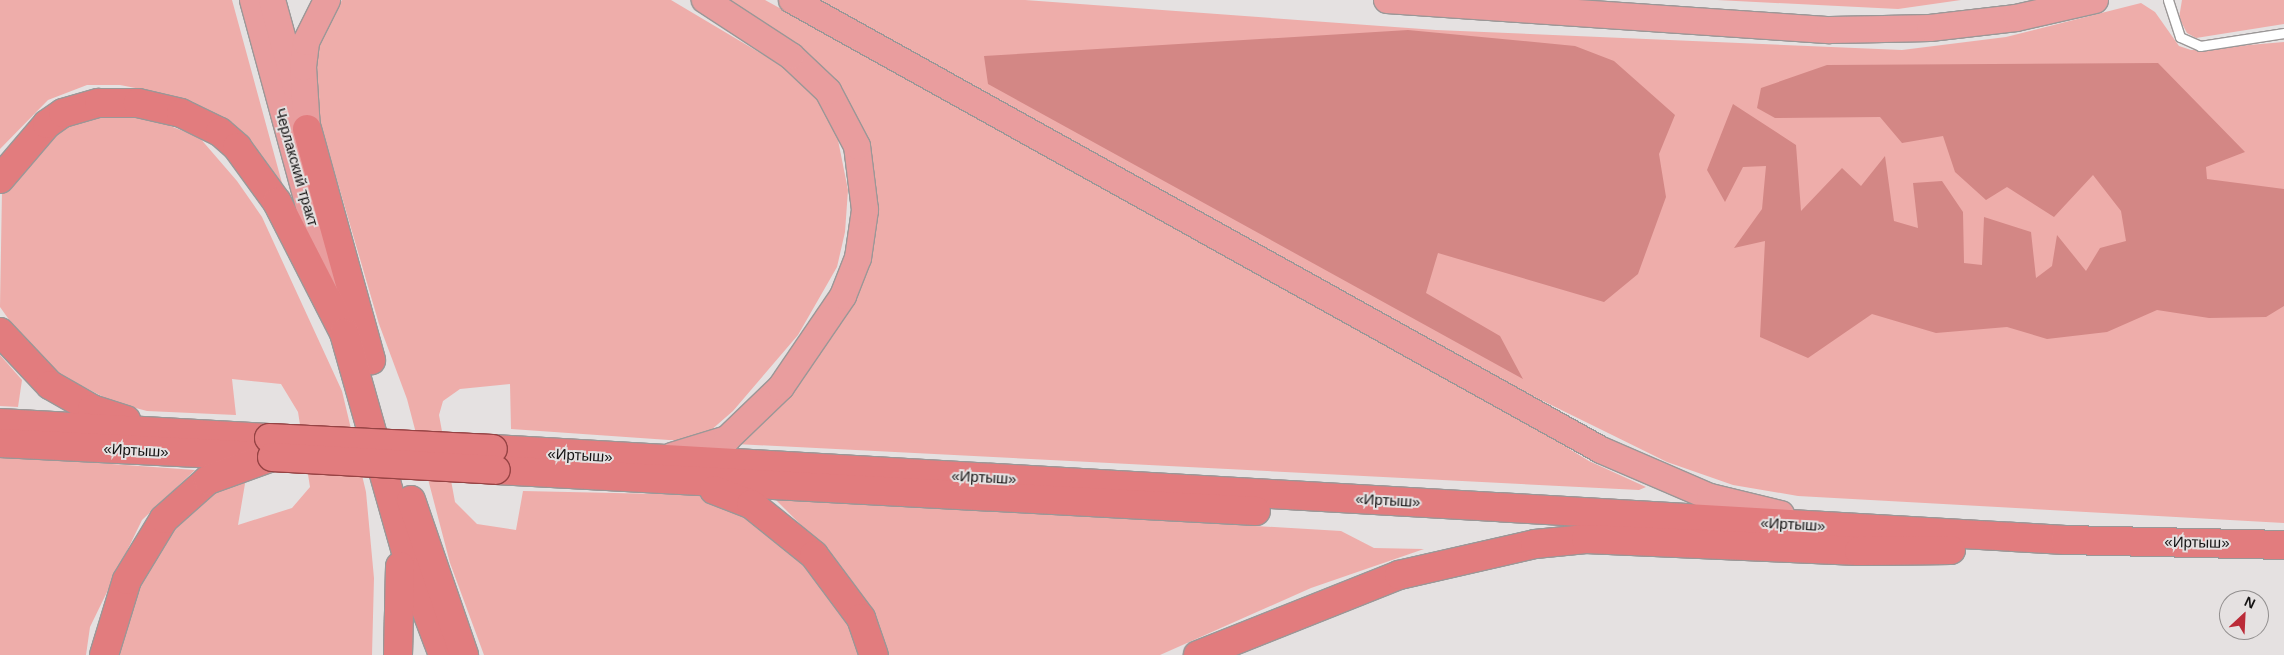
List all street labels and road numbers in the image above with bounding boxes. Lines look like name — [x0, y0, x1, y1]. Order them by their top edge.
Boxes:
street label: Черлакский тракт — [272, 106, 322, 228]
street label: «Иртыш» — [103, 439, 169, 461]
street label: «Иртыш» — [547, 444, 613, 466]
street label: «Иртыш» — [951, 466, 1017, 488]
street label: «Иртыш» — [1355, 489, 1421, 511]
street label: «Иртыш» — [1760, 513, 1826, 535]
street label: «Иртыш» — [2164, 532, 2230, 552]

